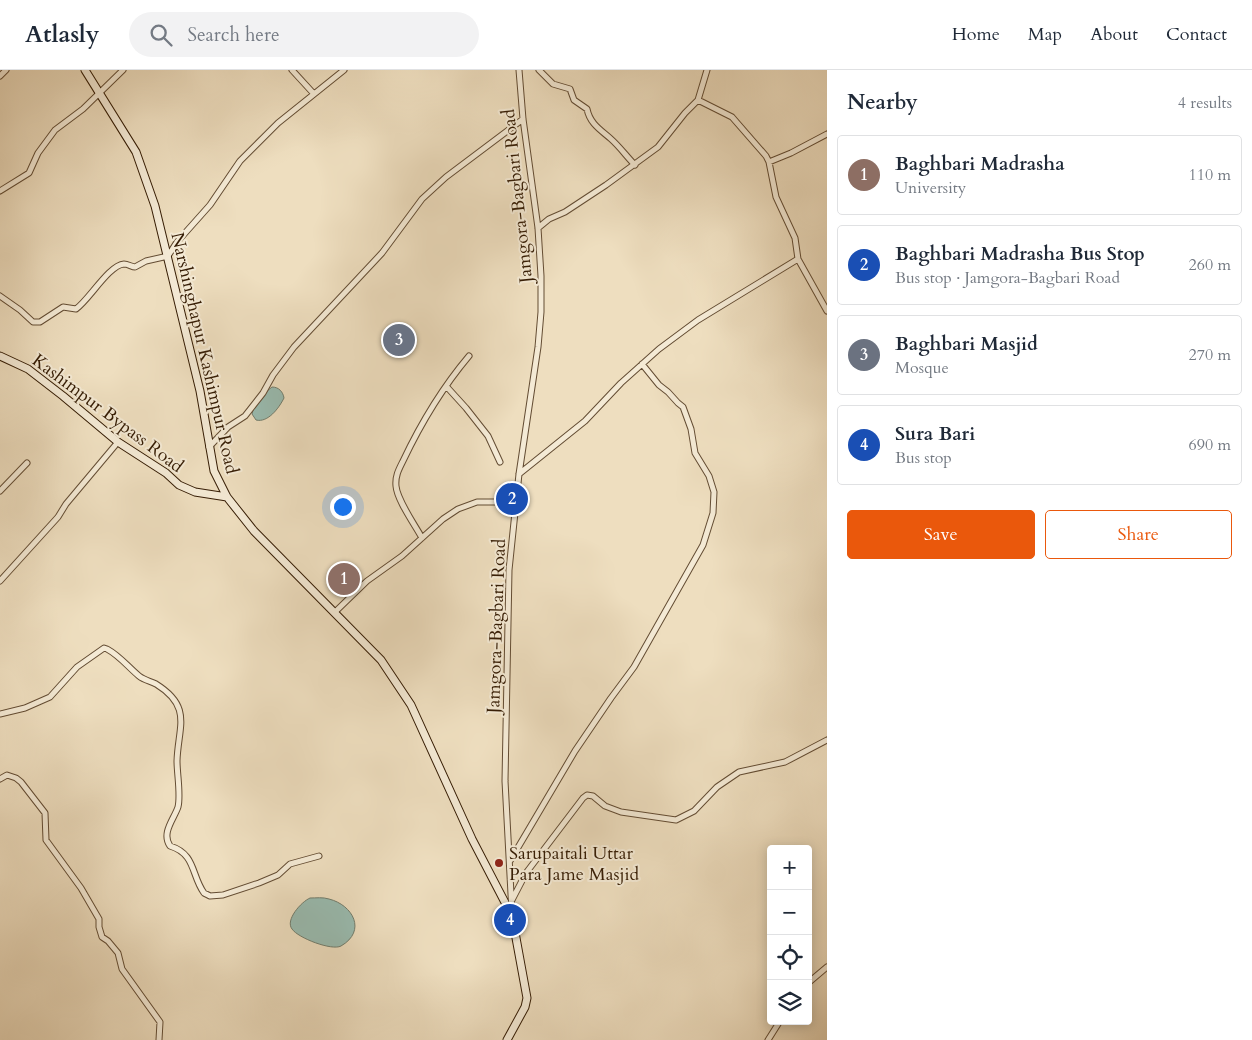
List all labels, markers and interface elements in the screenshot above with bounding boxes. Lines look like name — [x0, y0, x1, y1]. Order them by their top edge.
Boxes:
search box — [129, 12, 479, 57]
text: Atlasly — [25, 18, 99, 51]
icon: search — [147, 21, 175, 49]
text: Search here — [187, 22, 280, 48]
text: Home — [952, 22, 1000, 47]
text: Map — [1028, 22, 1062, 47]
text: About — [1090, 22, 1138, 47]
text: Contact — [1166, 22, 1227, 47]
text: Nearby — [847, 88, 918, 117]
text: 4 results — [1178, 92, 1232, 114]
street label: Jamgora-Bagbari Road — [496, 107, 539, 287]
text: Baghbari Madrasha — [895, 151, 1065, 177]
text: 1 — [860, 164, 868, 186]
text: 110 m — [1189, 164, 1231, 186]
text: University — [895, 177, 966, 199]
street label: Narshinghapur Kashimpur Road — [165, 230, 245, 477]
text: Baghbari Madrasha Bus Stop — [895, 241, 1145, 267]
text: 2 — [860, 254, 868, 276]
text: 260 m — [1189, 254, 1231, 276]
text: Bus stop · Jamgora-Bagbari Road — [895, 267, 1120, 289]
pin: 3 — [383, 321, 415, 359]
text: Baghbari Masjid — [895, 331, 1038, 357]
text: 3 — [860, 344, 868, 366]
text: 270 m — [1189, 344, 1231, 366]
street label: Kashimpur Bypass Road — [27, 348, 189, 479]
text: Mosque — [895, 357, 949, 379]
text: Sura Bari — [895, 421, 975, 447]
text: 4 — [860, 434, 868, 456]
text: 690 m — [1189, 434, 1231, 456]
text: Bus stop — [895, 447, 952, 469]
pin: 2 — [496, 480, 528, 518]
your location — [330, 494, 356, 520]
button: Save — [847, 510, 1035, 559]
button: Share — [1045, 510, 1232, 559]
street label: Jamgora-Bagbari Road — [481, 538, 512, 717]
pin: 1 — [328, 560, 360, 598]
place label: Sarupaitali Uttar Para Jame Masjid — [509, 841, 640, 887]
map controls — [767, 845, 812, 1025]
button: + — [767, 845, 812, 890]
marker: Sarupaitali Uttar Para Jame Masjid — [493, 857, 505, 869]
button: − — [767, 890, 812, 935]
pin: 4 — [494, 901, 526, 939]
button: locate — [767, 935, 812, 980]
button: layers — [767, 980, 812, 1025]

